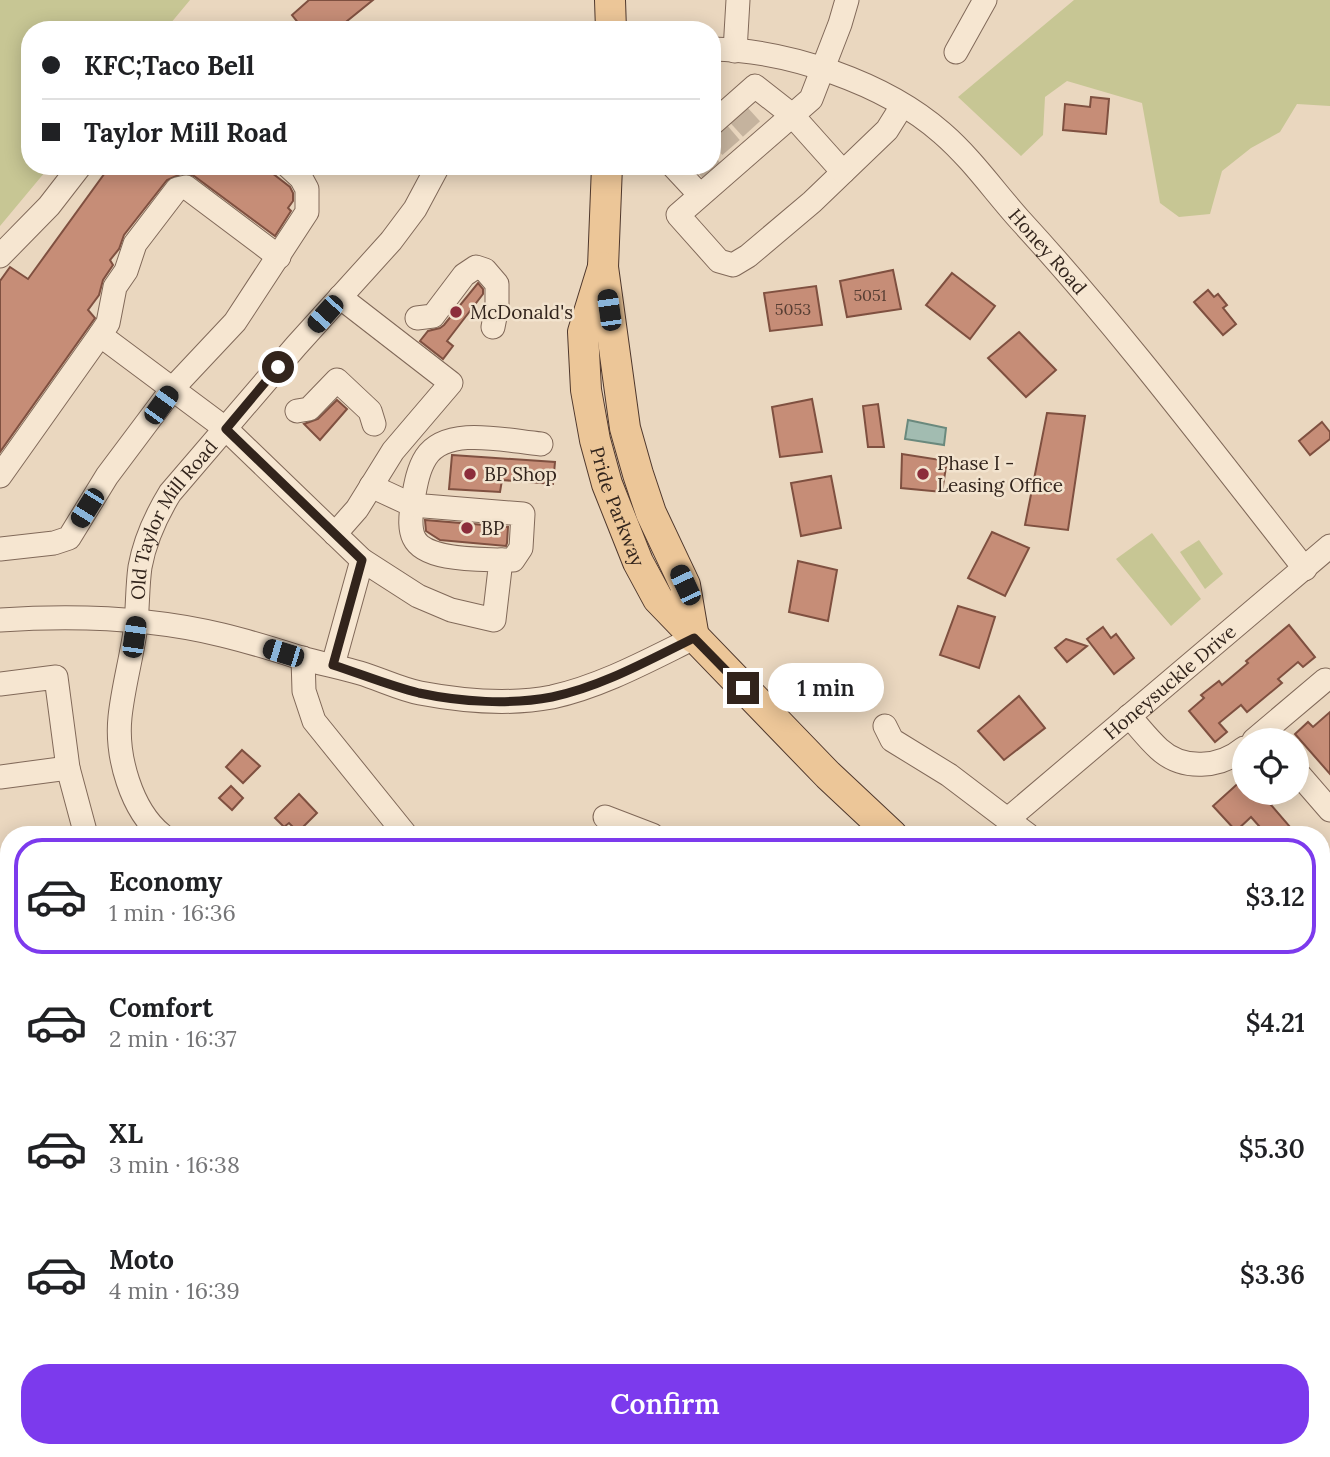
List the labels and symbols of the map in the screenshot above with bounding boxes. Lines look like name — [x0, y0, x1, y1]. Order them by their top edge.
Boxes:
street label: Honey Road — [1003, 204, 1092, 299]
house number: 5051 — [853, 285, 887, 305]
car — [596, 288, 623, 332]
car — [304, 291, 347, 337]
house number: 5053 — [775, 299, 811, 319]
place label: McDonald's — [470, 300, 573, 324]
marker: McDonald's — [448, 304, 464, 320]
route start — [262, 351, 294, 383]
car — [141, 382, 182, 428]
street label: Old Taylor Mill Road — [125, 435, 222, 600]
street label: Pride Parkway — [585, 444, 650, 570]
place label: Phase I - Leasing Office — [937, 451, 1063, 497]
place label: BP Shop — [484, 462, 557, 486]
marker: BP Shop — [462, 466, 478, 482]
marker: Phase I - Leasing Office — [915, 466, 931, 482]
car — [67, 485, 108, 531]
place label: BP — [481, 516, 505, 540]
marker: BP — [459, 520, 475, 536]
car — [667, 562, 704, 608]
car — [121, 615, 148, 659]
street label: Honeysuckle Drive — [1099, 619, 1241, 745]
car — [260, 637, 307, 669]
callout: 1 min — [768, 664, 883, 712]
route end — [727, 672, 759, 704]

